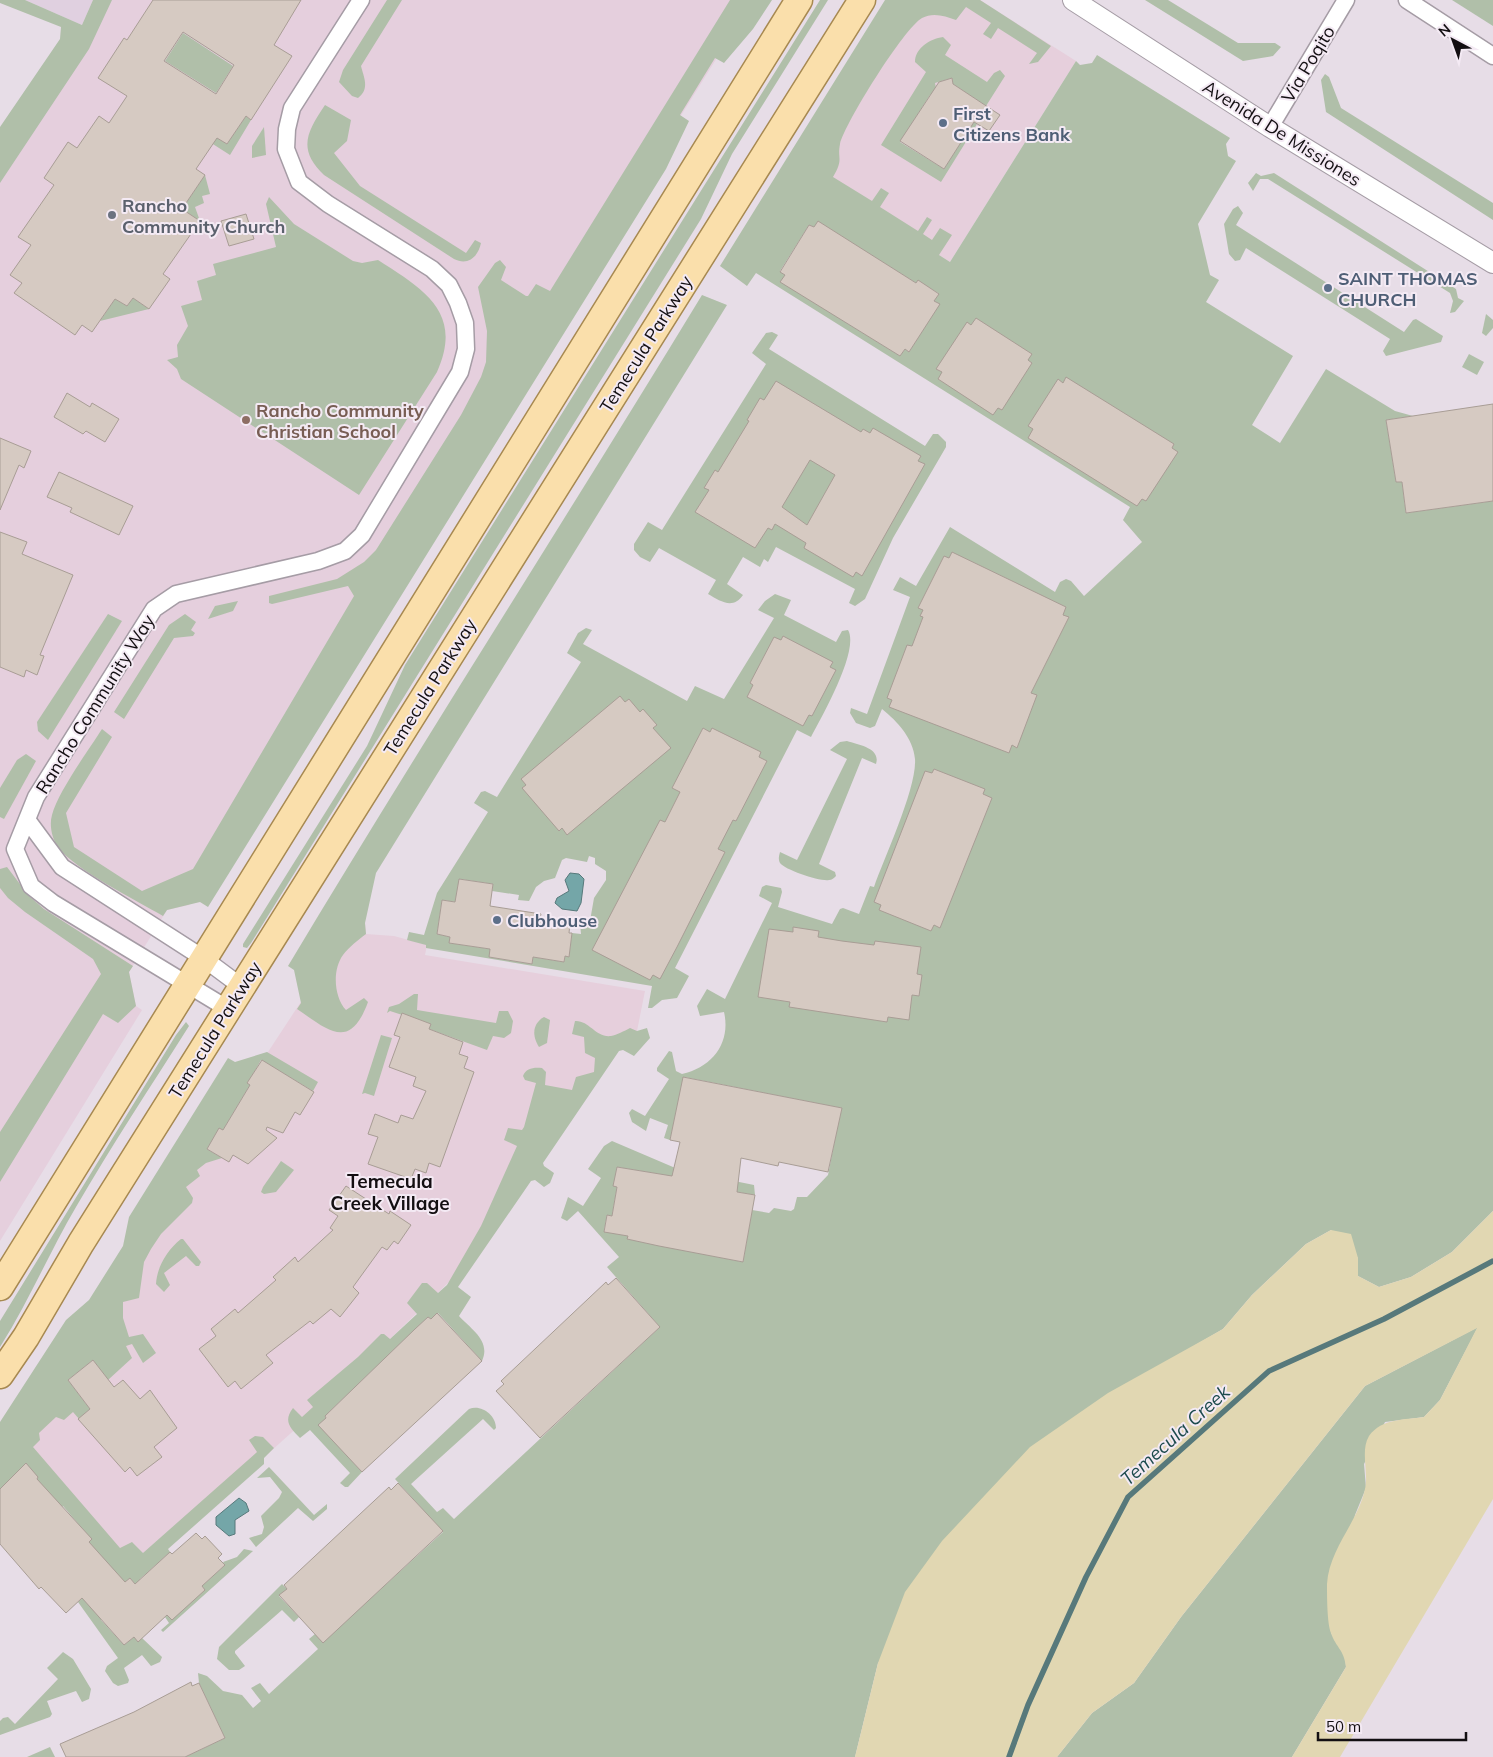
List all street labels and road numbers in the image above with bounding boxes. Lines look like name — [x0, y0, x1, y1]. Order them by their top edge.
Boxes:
street label: Via Poqito — [1276, 21, 1340, 107]
street label: Avenida De Missiones — [1199, 75, 1366, 191]
street label: Temecula Parkway — [595, 271, 698, 417]
street label: Rancho Community Way — [30, 610, 160, 798]
street label: Temecula Parkway — [379, 614, 482, 760]
street label: Temecula Parkway — [164, 957, 267, 1103]

